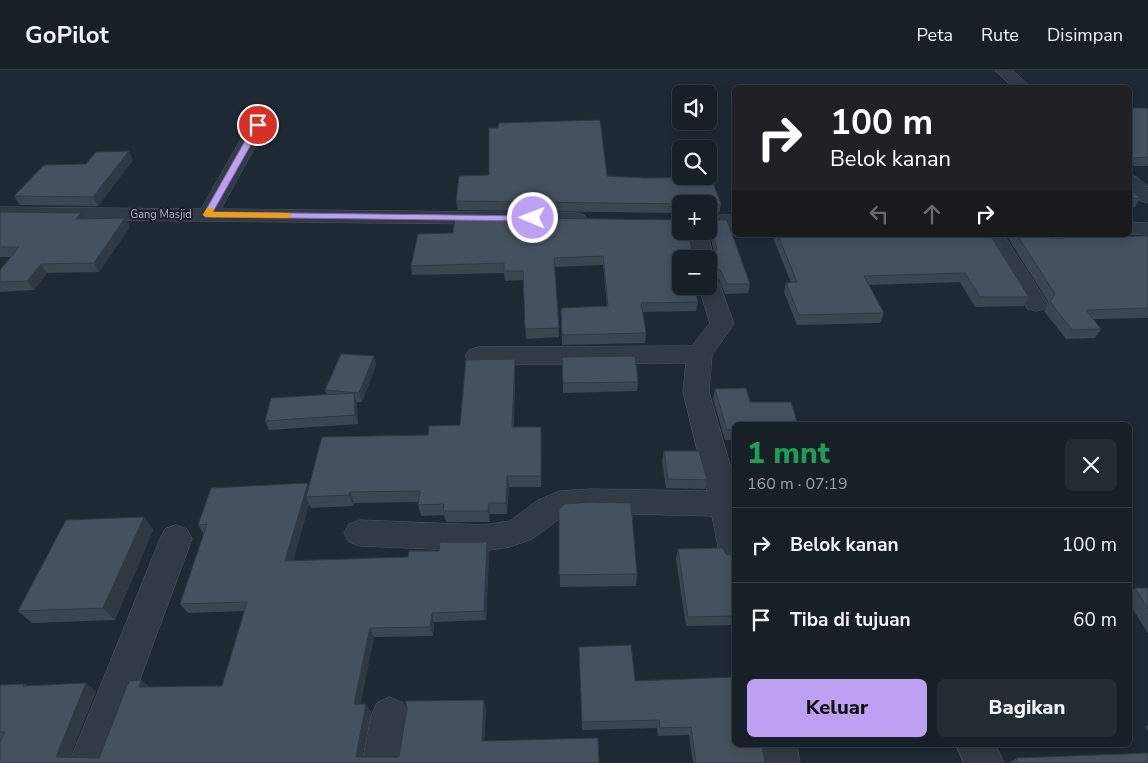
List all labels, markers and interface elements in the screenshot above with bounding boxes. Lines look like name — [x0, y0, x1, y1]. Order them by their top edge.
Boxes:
text: GoPilot — [25, 19, 109, 51]
text: Peta — [917, 23, 953, 47]
text: Rute — [981, 23, 1019, 47]
text: Disimpan — [1047, 23, 1123, 47]
map controls — [672, 85, 717, 295]
button: sound — [672, 85, 717, 130]
text: 100 m — [830, 99, 933, 146]
pin — [237, 104, 279, 146]
icon: right — [747, 105, 812, 170]
icon: arrive — [244, 111, 272, 139]
button: search — [672, 140, 717, 185]
text: Belok kanan — [830, 144, 951, 174]
position arrow — [506, 191, 558, 243]
button: + — [672, 195, 717, 240]
icon: left — [865, 200, 893, 228]
icon: ahead — [918, 200, 946, 228]
icon: right — [971, 200, 999, 228]
street label: Gang Masjid — [130, 207, 192, 222]
button: − — [672, 250, 717, 295]
text: 1 mnt — [747, 433, 830, 474]
button: close — [1065, 439, 1117, 491]
text: 160 m · 07:19 — [747, 473, 848, 495]
icon: right — [747, 531, 775, 559]
text: Belok kanan — [790, 532, 899, 558]
text: 100 m — [1062, 532, 1117, 558]
icon: arrive — [747, 606, 775, 634]
text: Tiba di tujuan — [790, 607, 911, 633]
text: 60 m — [1073, 607, 1117, 633]
button: Keluar — [747, 679, 927, 737]
button: Bagikan — [937, 679, 1117, 737]

